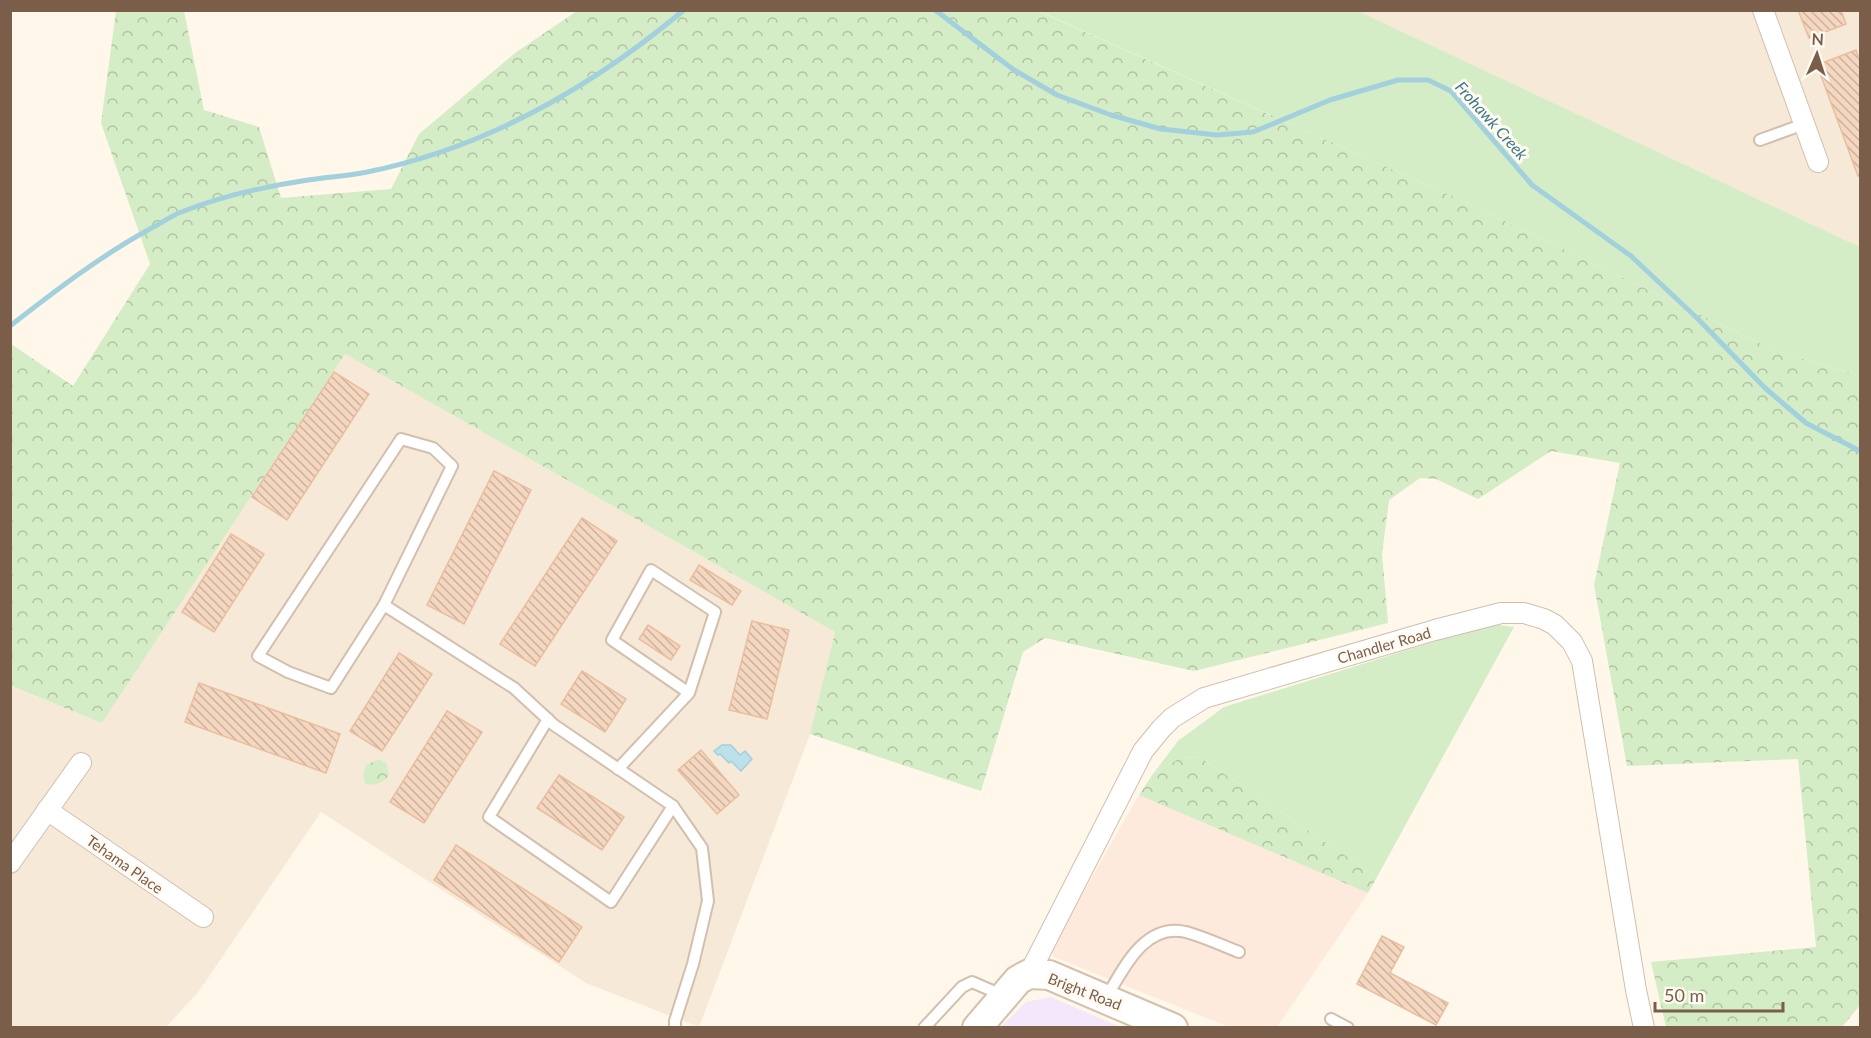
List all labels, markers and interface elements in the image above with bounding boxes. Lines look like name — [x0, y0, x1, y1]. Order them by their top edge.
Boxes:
north arrow — [1787, 24, 1847, 84]
text: N — [1811, 29, 1824, 48]
water label: Frohawk Creek — [1452, 77, 1532, 163]
street label: Chandler Road — [1335, 623, 1433, 667]
street label: Tehama Place — [83, 831, 167, 897]
street label: Bright Road — [1046, 969, 1124, 1013]
scale bar — [1655, 975, 1782, 1013]
text: 50 m — [1664, 984, 1704, 1006]

